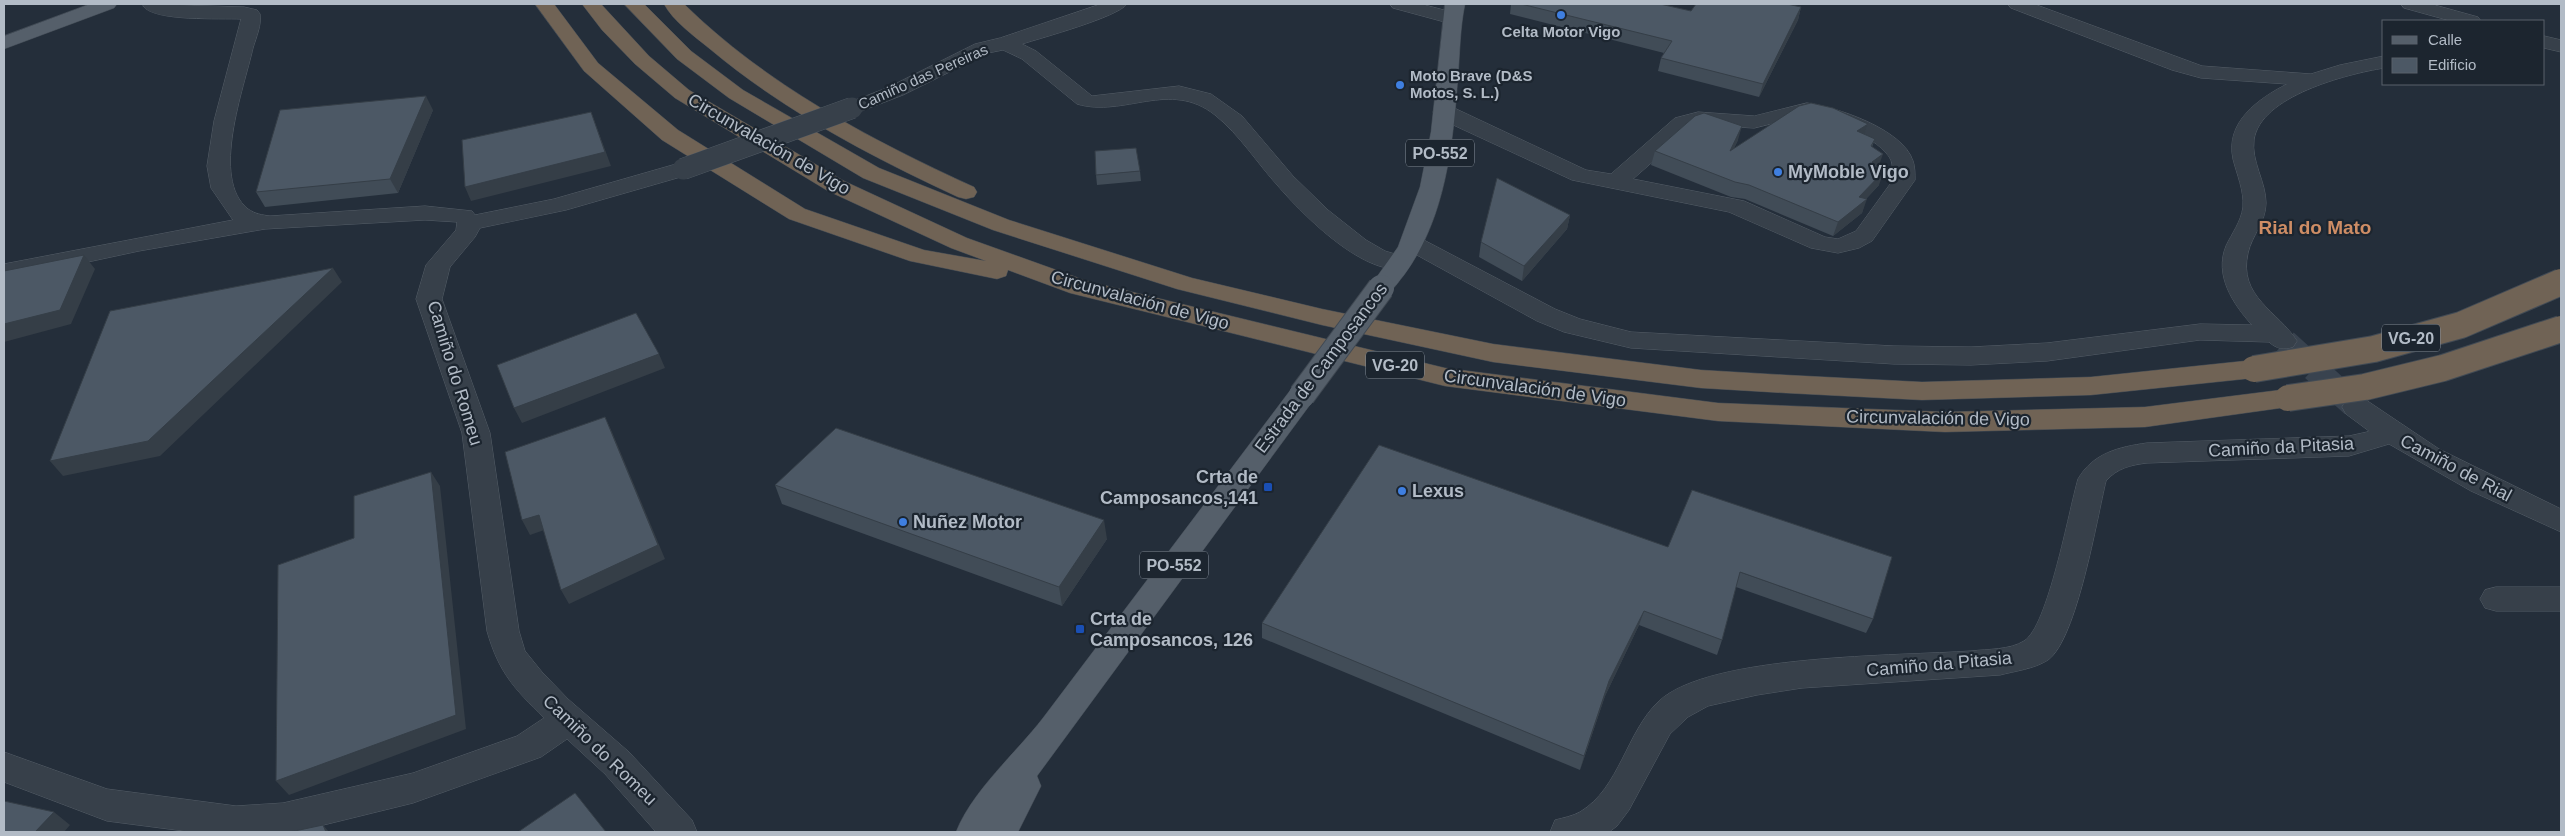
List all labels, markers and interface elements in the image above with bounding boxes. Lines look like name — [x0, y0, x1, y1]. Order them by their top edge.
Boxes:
marker: Celta Motor Vigo — [1555, 9, 1567, 21]
legend — [2382, 20, 2545, 85]
place label: Celta Motor Vigo — [1502, 23, 1620, 40]
text: Calle — [2428, 31, 2462, 48]
street label: Camiño das Pereiras — [855, 40, 990, 113]
text: Edificio — [2428, 56, 2476, 73]
place label: Moto Brave (D&S Motos, S. L.) — [1410, 67, 1533, 101]
marker: Moto Brave (D&S Motos, S. L.) — [1394, 79, 1406, 91]
street label: Circunvalación de Vigo — [684, 89, 854, 199]
road number: PO-552 — [1406, 140, 1474, 167]
place label: MyMoble Vigo — [1788, 162, 1909, 182]
marker: MyMoble Vigo — [1772, 166, 1784, 178]
district label: Rial do Mato — [2259, 217, 2371, 238]
street label: Circunvalación de Vigo — [1049, 267, 1231, 333]
street label: Estrada de Camposancos — [1251, 279, 1391, 457]
street label: Camiño do Romeu — [423, 298, 487, 448]
road number: VG-20 — [2382, 324, 2440, 352]
road number: VG-20 — [1366, 352, 1424, 378]
street label: Circunvalación de Vigo — [1443, 365, 1627, 411]
street label: Circunvalación de Vigo — [1846, 406, 2030, 430]
street label: Camiño de Rial — [2397, 430, 2515, 506]
street label: Camiño da Pitasia — [2208, 433, 2355, 461]
place label: Crta de Camposancos,141 — [1100, 467, 1258, 508]
marker: Crta de Camposancos,141 — [1262, 481, 1274, 493]
place label: Lexus — [1412, 481, 1464, 501]
marker: Lexus — [1396, 485, 1408, 497]
place label: Nuñez Motor — [913, 512, 1022, 532]
marker: Nuñez Motor — [897, 516, 909, 528]
road number: PO-552 — [1140, 552, 1208, 578]
place label: Crta de Camposancos, 126 — [1090, 609, 1253, 650]
marker: Crta de Camposancos, 126 — [1074, 623, 1086, 635]
street label: Camiño da Pitasia — [1865, 648, 2014, 680]
street label: Camiño do Romeu — [539, 691, 661, 809]

